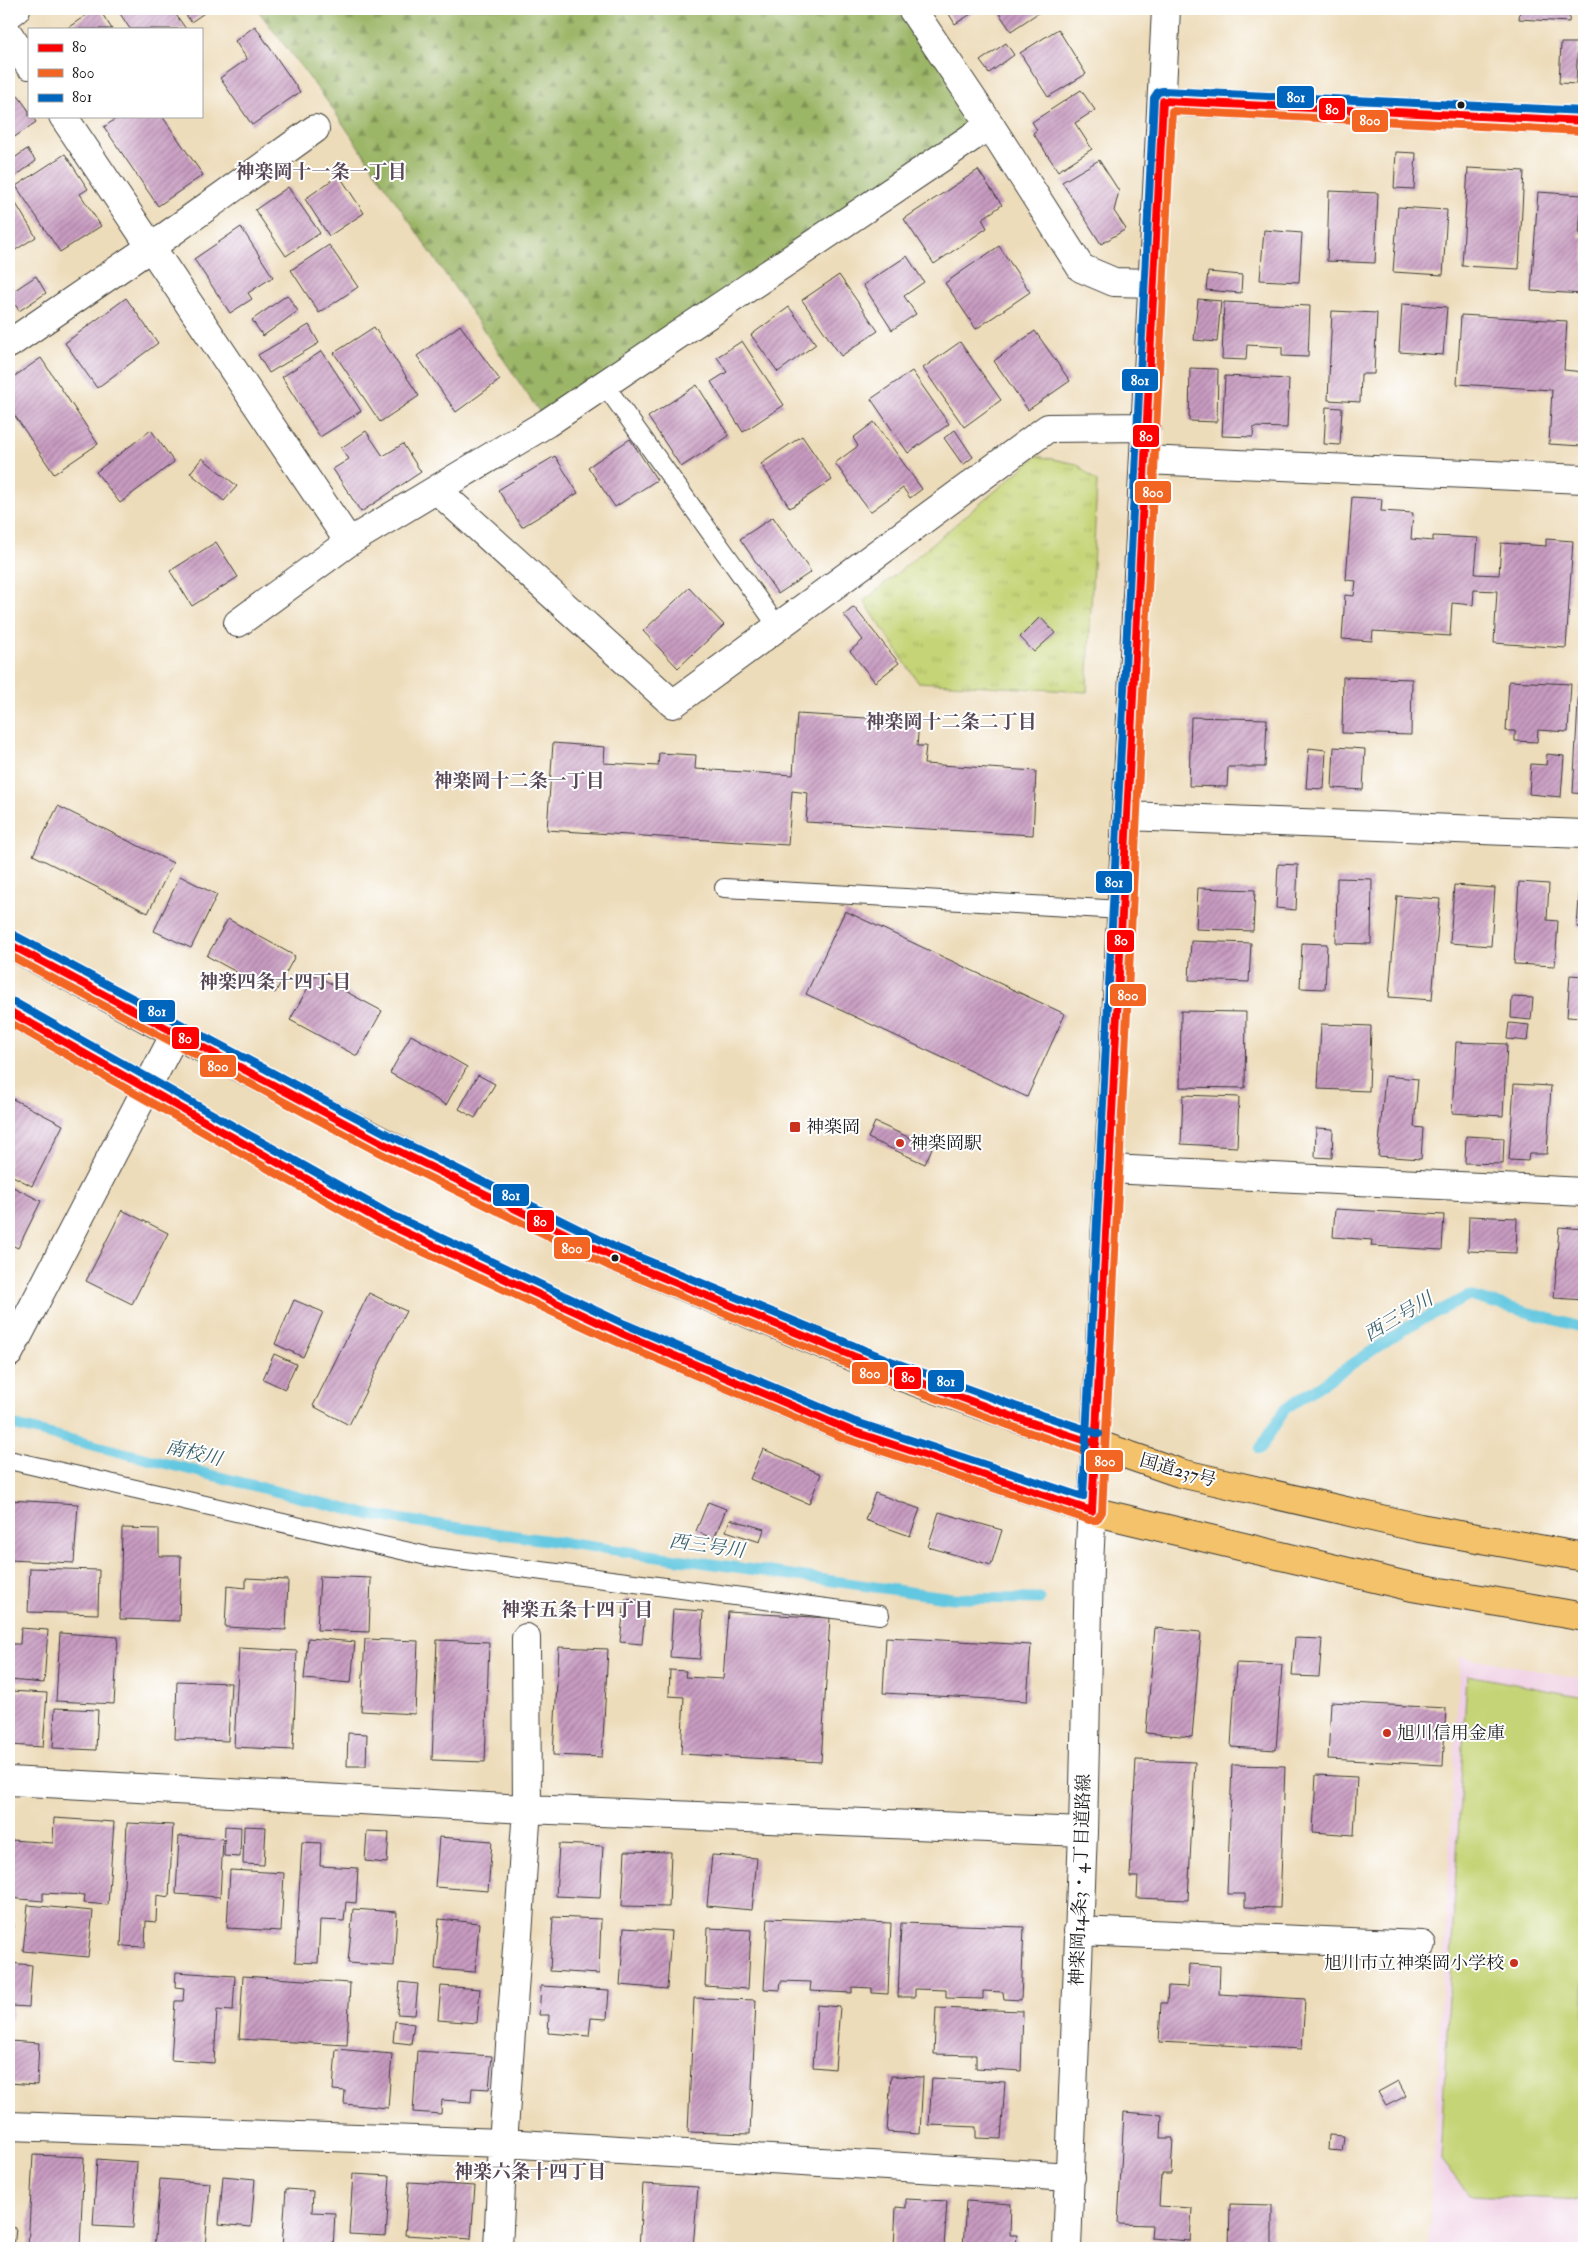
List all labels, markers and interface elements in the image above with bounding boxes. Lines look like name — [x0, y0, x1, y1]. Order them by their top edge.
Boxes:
legend — [28, 28, 202, 118]
text: 80 — [72, 38, 87, 57]
text: 800 — [72, 64, 94, 83]
line badge: 801 — [1276, 85, 1315, 109]
text: 801 — [72, 88, 92, 107]
text: 801 — [1287, 89, 1305, 106]
line badge: 80 — [1318, 97, 1346, 121]
unlabelled marker — [1456, 100, 1466, 110]
text: 80 — [1325, 101, 1339, 118]
line badge: 800 — [1351, 109, 1389, 133]
text: 800 — [1360, 112, 1380, 129]
district label: 神楽岡十一条一丁目 — [235, 160, 407, 184]
line badge: 801 — [1121, 368, 1159, 392]
text: 801 — [1131, 372, 1149, 389]
line badge: 80 — [1132, 424, 1160, 448]
text: 80 — [1139, 428, 1153, 445]
line badge: 800 — [1134, 480, 1172, 504]
text: 800 — [1143, 484, 1163, 501]
district label: 神楽岡十二条二丁目 — [865, 710, 1037, 734]
district label: 神楽岡十二条一丁目 — [433, 769, 605, 793]
line badge: 801 — [1095, 870, 1133, 894]
text: 801 — [1105, 874, 1123, 891]
line badge: 80 — [1106, 929, 1135, 953]
text: 80 — [1114, 932, 1128, 949]
district label: 神楽四条十四丁目 — [199, 970, 351, 994]
line badge: 800 — [1109, 983, 1147, 1007]
text: 800 — [1118, 987, 1138, 1004]
line badge: 801 — [138, 999, 176, 1023]
text: 801 — [148, 1003, 166, 1020]
line badge: 80 — [171, 1026, 200, 1050]
text: 80 — [178, 1030, 192, 1047]
line badge: 800 — [199, 1054, 237, 1078]
text: 800 — [208, 1058, 228, 1075]
place label: 神楽岡 — [806, 1116, 860, 1139]
marker: 神楽岡 — [788, 1120, 802, 1134]
place label: 神楽岡駅 — [910, 1132, 982, 1155]
marker: 神楽岡駅 — [894, 1137, 906, 1149]
line badge: 801 — [492, 1183, 530, 1207]
text: 801 — [502, 1187, 520, 1204]
line badge: 80 — [526, 1209, 555, 1233]
text: 80 — [533, 1213, 547, 1230]
line badge: 800 — [553, 1236, 591, 1260]
text: 800 — [562, 1240, 582, 1257]
unlabelled marker — [610, 1253, 620, 1263]
water label: 西三号川 — [1360, 1286, 1439, 1347]
line badge: 800 — [851, 1361, 889, 1385]
text: 800 — [860, 1365, 880, 1382]
line badge: 80 — [893, 1366, 922, 1390]
text: 80 — [901, 1369, 915, 1386]
line badge: 801 — [927, 1369, 965, 1393]
text: 801 — [937, 1373, 955, 1390]
water label: 南校川 — [163, 1434, 226, 1472]
line badge: 800 — [1085, 1449, 1124, 1473]
street label: 国道237号 — [1137, 1449, 1219, 1492]
text: 800 — [1095, 1453, 1115, 1470]
water label: 西三号川 — [668, 1529, 748, 1563]
district label: 神楽五条十四丁目 — [501, 1598, 653, 1622]
place label: 旭川信用金庫 — [1397, 1722, 1505, 1745]
marker: 旭川信用金庫 — [1381, 1727, 1393, 1739]
street label: 神楽岡14条3・4丁目道路線 — [1065, 1773, 1096, 1987]
place label: 旭川市立神楽岡小学校 — [1324, 1952, 1504, 1975]
marker: 旭川市立神楽岡小学校 — [1508, 1957, 1520, 1969]
district label: 神楽六条十四丁目 — [454, 2160, 606, 2184]

